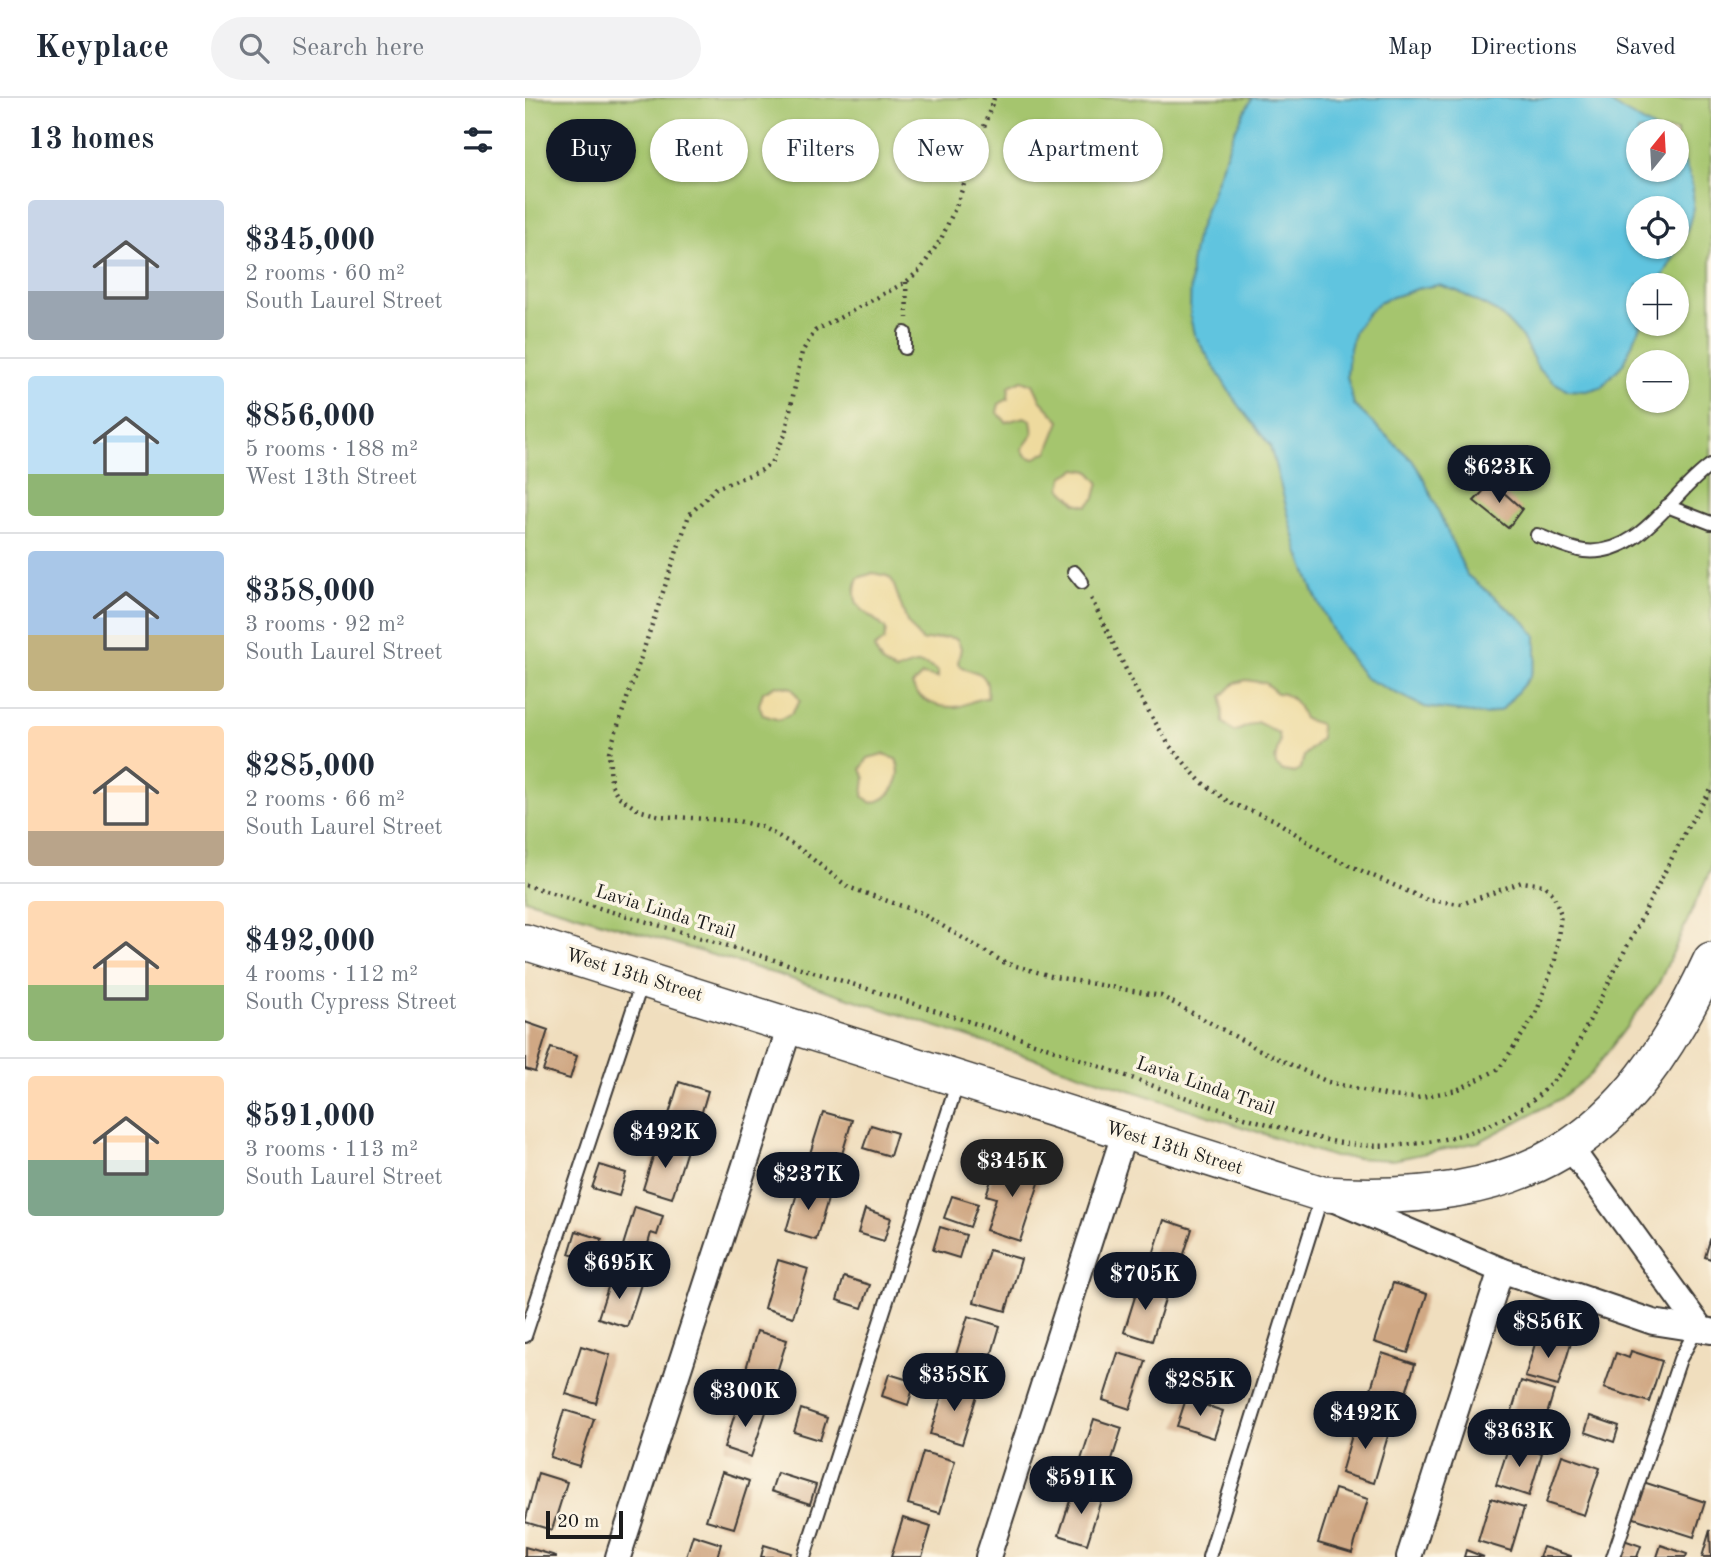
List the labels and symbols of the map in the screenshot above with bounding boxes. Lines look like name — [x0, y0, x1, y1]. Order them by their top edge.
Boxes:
north arrow — [1626, 119, 1689, 182]
pin: $623K — [1450, 446, 1548, 505]
street label: Lavia Linda Trail — [593, 883, 737, 943]
street label: West 13th Street — [563, 946, 705, 1006]
street label: Lavia Linda Trail — [1133, 1054, 1277, 1120]
pin: $492K — [616, 1110, 714, 1170]
street label: West 13th Street — [1103, 1119, 1245, 1179]
pin: $345K — [963, 1140, 1061, 1199]
pin: $237K — [759, 1152, 857, 1212]
pin: $695K — [570, 1242, 668, 1301]
pin: $705K — [1096, 1252, 1194, 1312]
pin: $856K — [1499, 1300, 1597, 1360]
pin: $358K — [905, 1354, 1003, 1413]
pin: $285K — [1151, 1358, 1249, 1418]
pin: $300K — [696, 1370, 794, 1429]
pin: $492K — [1316, 1392, 1414, 1451]
pin: $363K — [1470, 1410, 1568, 1469]
pin: $591K — [1032, 1456, 1130, 1516]
scale bar — [546, 1508, 623, 1540]

